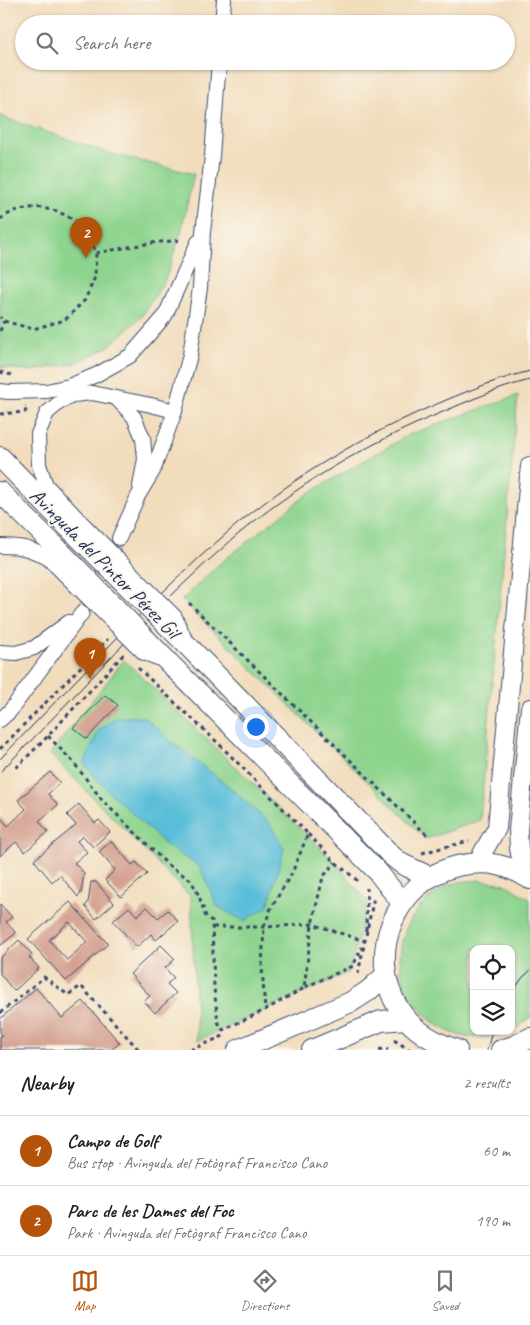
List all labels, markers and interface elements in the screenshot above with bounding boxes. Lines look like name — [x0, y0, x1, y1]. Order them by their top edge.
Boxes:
search box — [15, 15, 515, 70]
icon: search — [33, 29, 61, 57]
text: Search here — [73, 31, 150, 55]
pin: 2 — [70, 217, 102, 258]
street label: Avinguda del Pintor Pérez Gil — [24, 482, 188, 646]
pin: 1 — [74, 638, 106, 679]
your location — [243, 714, 269, 740]
map controls — [470, 945, 515, 1035]
button: locate — [470, 945, 515, 990]
button: layers — [470, 990, 515, 1035]
text: Nearby — [20, 1070, 73, 1096]
text: 2 results — [463, 1073, 510, 1093]
text: Campo de Golf — [67, 1129, 158, 1153]
text: 1 — [32, 1141, 40, 1161]
text: 60 m — [483, 1141, 510, 1161]
text: Bus stop · Avinguda del Fotògraf Francisco Cano — [67, 1153, 327, 1173]
text: Parc de les Dames del Foc — [67, 1199, 234, 1223]
text: 2 — [32, 1211, 40, 1231]
text: 190 m — [476, 1211, 510, 1231]
text: Park · Avinguda del Fotògraf Francisco Cano — [67, 1223, 306, 1243]
tab: Map — [71, 1267, 99, 1314]
tab: Directions — [241, 1267, 289, 1314]
tab: Saved — [431, 1267, 459, 1314]

